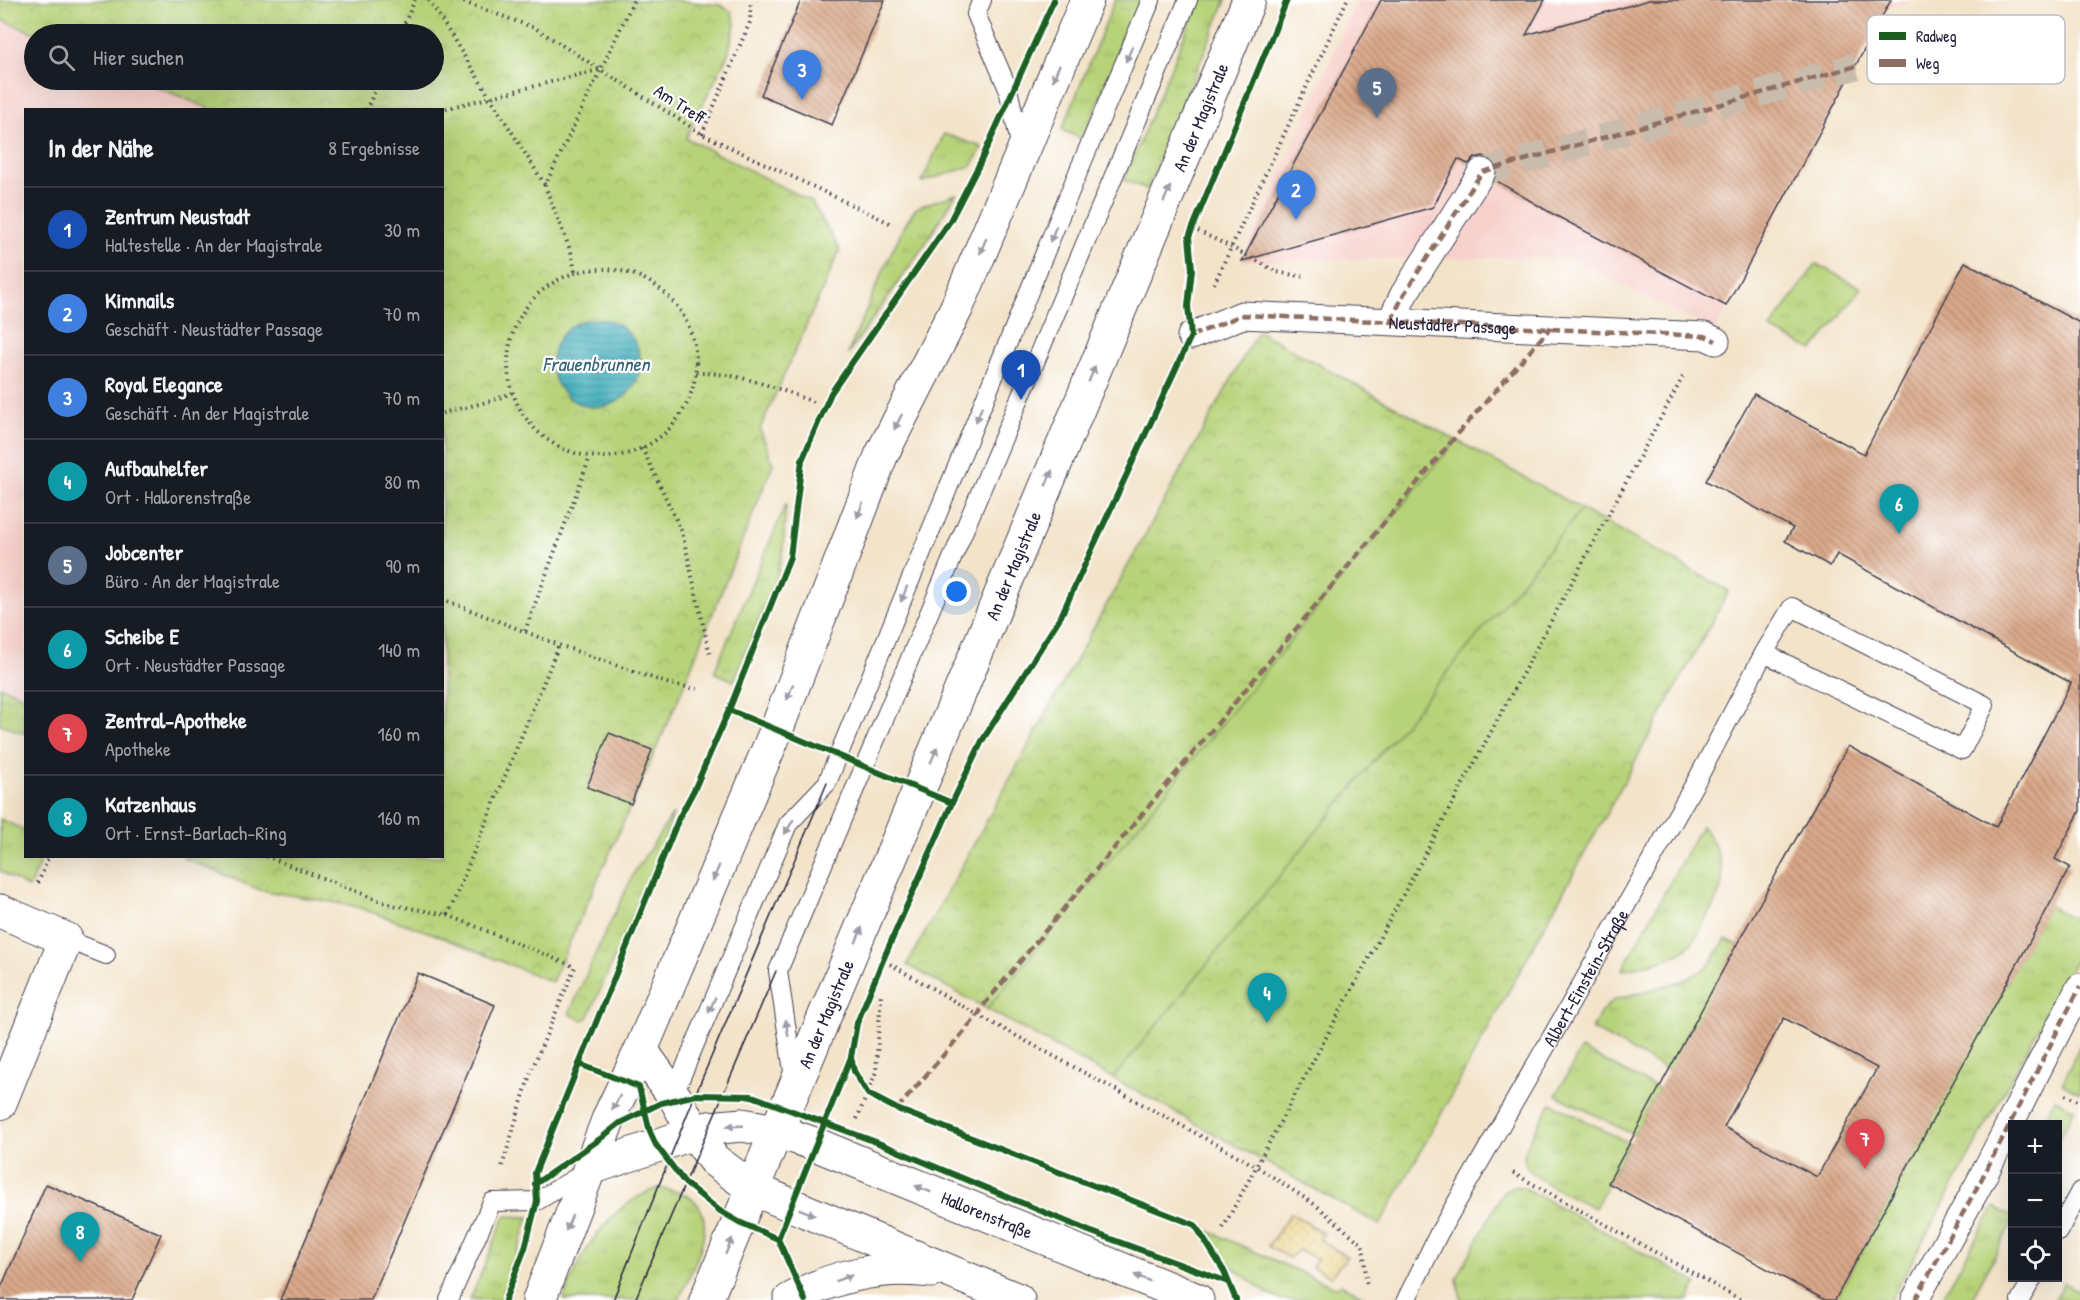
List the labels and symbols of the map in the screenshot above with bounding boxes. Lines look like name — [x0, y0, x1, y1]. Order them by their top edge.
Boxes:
legend — [1867, 15, 2065, 84]
text: Radweg — [1916, 25, 1957, 47]
one-way arrow — [1123, 45, 1133, 63]
pin: 3 — [782, 51, 822, 100]
text: Weg — [1916, 52, 1939, 74]
street label: An der Magistrale — [1166, 59, 1234, 175]
one-way arrow — [1051, 65, 1061, 83]
pin: 5 — [1358, 68, 1396, 118]
street label: Am Treff — [649, 78, 711, 130]
pin: 2 — [1276, 170, 1316, 220]
one-way arrow — [1162, 184, 1172, 202]
one-way arrow — [1048, 225, 1058, 243]
one-way arrow — [978, 238, 988, 256]
street label: Neustädter Passage — [1388, 309, 1517, 340]
water label: Frauenbrunnen — [542, 350, 651, 377]
pin: 1 — [1002, 350, 1040, 400]
one-way arrow — [1087, 364, 1097, 382]
one-way arrow — [974, 405, 983, 423]
one-way arrow — [893, 413, 903, 430]
one-way arrow — [1044, 468, 1054, 486]
pin: 6 — [1880, 484, 1918, 534]
one-way arrow — [855, 501, 864, 519]
street label: An der Magistrale — [979, 507, 1047, 624]
your location — [942, 577, 971, 606]
one-way arrow — [899, 586, 909, 604]
one-way arrow — [785, 684, 795, 702]
one-way arrow — [930, 746, 939, 764]
one-way arrow — [784, 818, 795, 835]
one-way arrow — [711, 864, 721, 882]
street label: Albert-Einstein-Straße — [1536, 905, 1634, 1051]
one-way arrow — [854, 925, 864, 943]
street label: An der Magistrale — [792, 956, 859, 1072]
pin: 4 — [1248, 974, 1286, 1023]
one-way arrow — [707, 997, 716, 1014]
one-way arrow — [782, 1018, 791, 1037]
one-way arrow — [611, 1095, 621, 1112]
pin: 7 — [1846, 1120, 1884, 1169]
one-way arrow — [726, 1122, 745, 1131]
one-way arrow — [914, 1184, 932, 1193]
street label: Hallorenstraße — [938, 1185, 1036, 1244]
one-way arrow — [798, 1208, 816, 1217]
pin: 8 — [60, 1212, 100, 1262]
one-way arrow — [564, 1214, 574, 1232]
one-way arrow — [724, 1237, 734, 1255]
one-way arrow — [836, 1273, 854, 1283]
one-way arrow — [1133, 1273, 1151, 1283]

